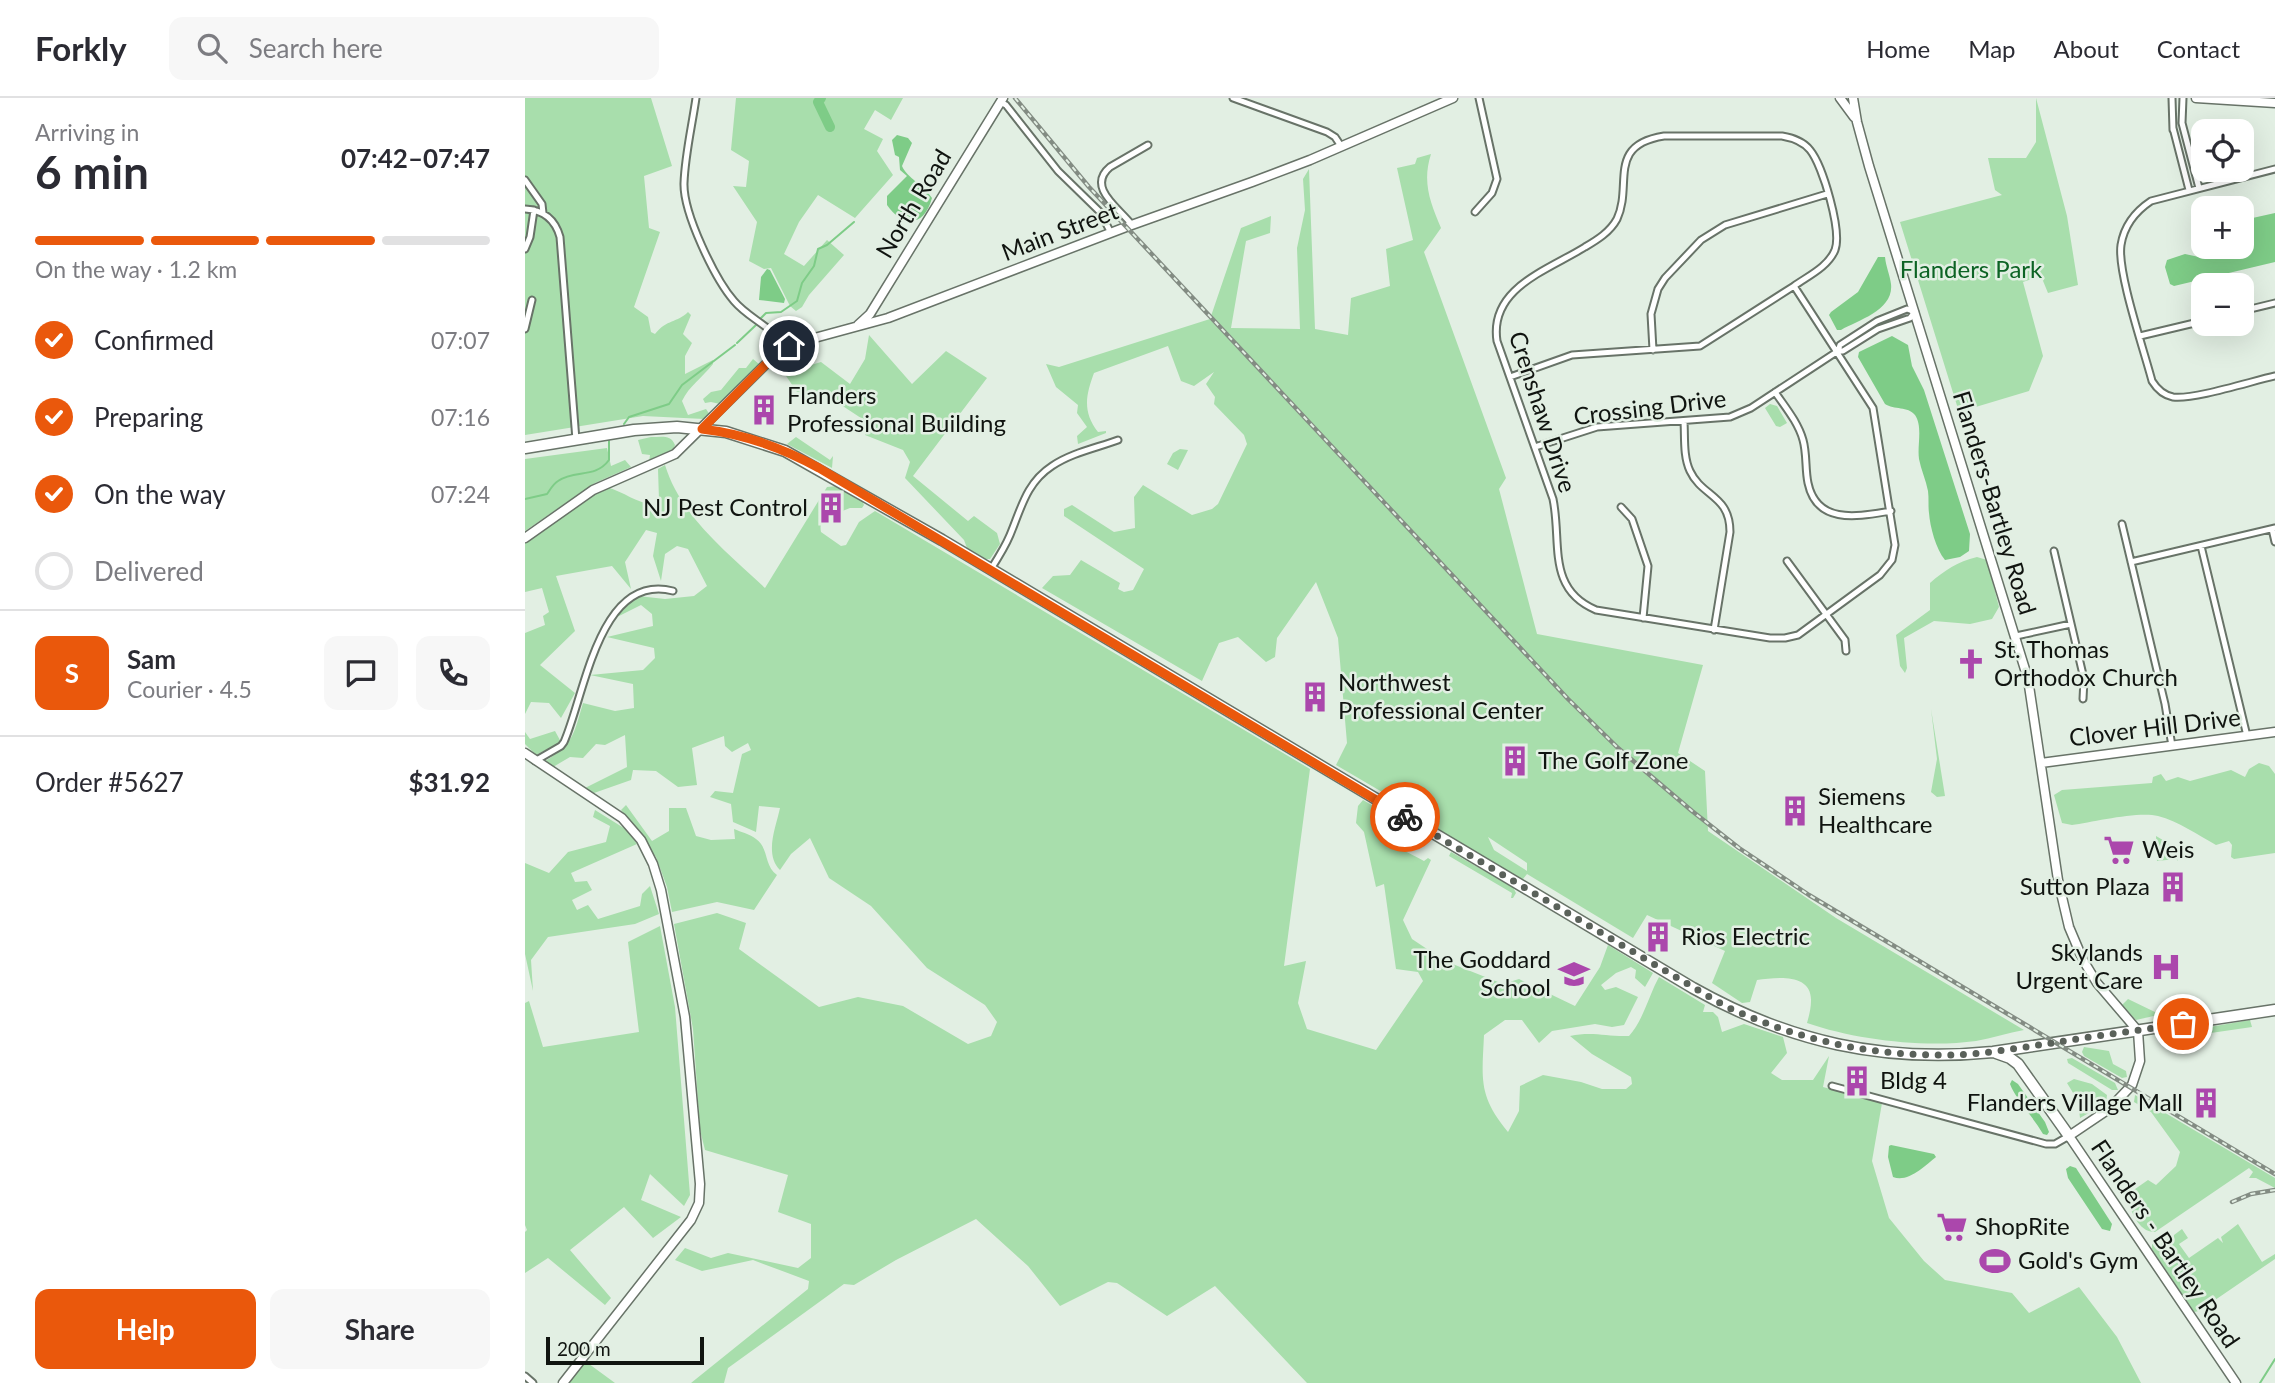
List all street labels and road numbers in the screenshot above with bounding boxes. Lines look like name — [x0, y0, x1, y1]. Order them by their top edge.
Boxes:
street label: North Road — [869, 144, 956, 263]
street label: Main Street — [997, 195, 1122, 266]
street label: Crenshaw Drive — [1504, 327, 1583, 496]
street label: Crossing Drive — [1572, 383, 1728, 430]
street label: Flanders-Bartley Road — [1948, 387, 2043, 618]
street label: Clover Hill Drive — [2067, 702, 2242, 751]
street label: Flanders - Bartley Road — [2086, 1134, 2247, 1353]

